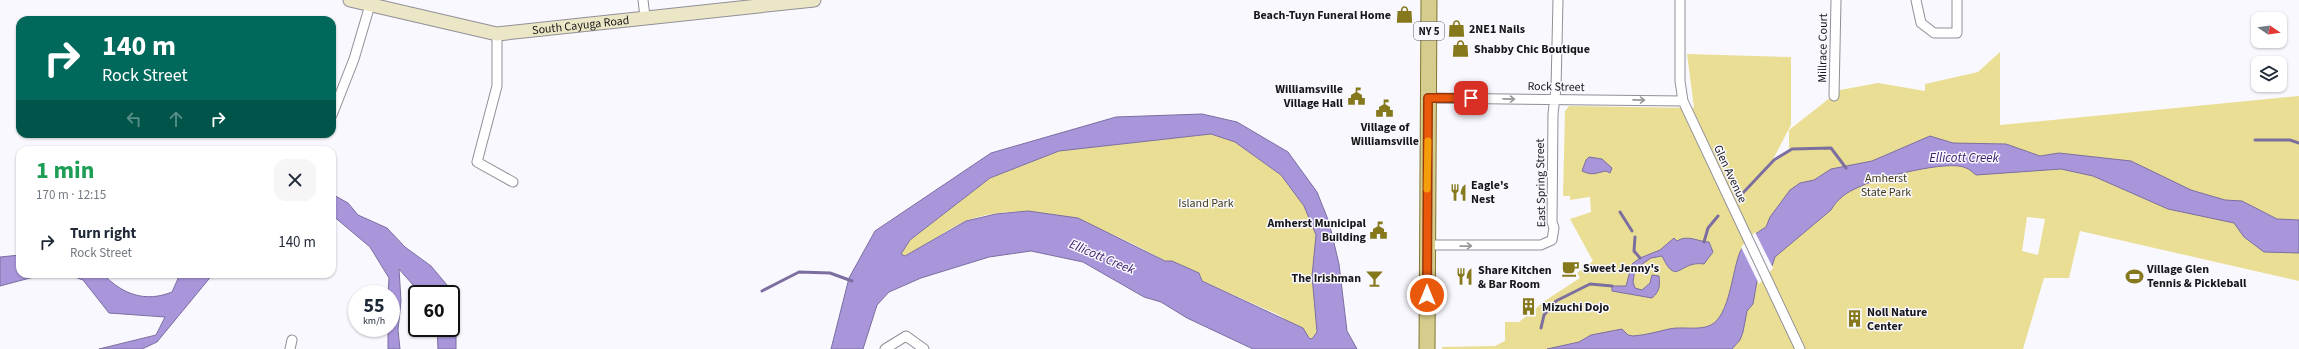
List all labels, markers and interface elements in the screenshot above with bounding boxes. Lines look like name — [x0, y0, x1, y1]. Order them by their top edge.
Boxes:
shop icon: Beach-Tuyn Funeral Home — [1394, 5, 1414, 25]
place label: Beach-Tuyn Funeral Home — [1253, 7, 1391, 24]
street label: South Cayuga Road — [531, 11, 630, 39]
north arrow — [2251, 12, 2287, 48]
map controls — [2251, 12, 2287, 92]
street label: Millrace Court — [1814, 13, 1832, 83]
shop icon: 2NE1 Nails — [1446, 19, 1466, 39]
place label: 2NE1 Nails — [1469, 21, 1525, 38]
road number: NY 5 — [1414, 22, 1444, 40]
text: 140 m — [102, 26, 176, 66]
icon: right — [36, 32, 88, 84]
shop icon: Shabby Chic Boutique — [1451, 39, 1471, 59]
place label: Shabby Chic Boutique — [1474, 41, 1590, 58]
button: layers — [2251, 56, 2287, 92]
text: Rock Street — [102, 63, 188, 88]
street label: Rock Street — [1527, 78, 1585, 96]
place label: Williamsville Village Hall — [1275, 81, 1344, 112]
pin — [1454, 81, 1488, 115]
public building icon: Williamsville Village Hall — [1346, 86, 1366, 106]
icon: arrive — [1460, 87, 1482, 109]
one-way arrow — [1502, 95, 1515, 103]
one-way arrow — [1632, 96, 1645, 104]
public building icon: Village of Williamsville — [1375, 98, 1395, 118]
icon: left — [123, 108, 145, 130]
icon: ahead — [165, 108, 187, 130]
icon: right — [207, 108, 229, 130]
place label: Village of Williamsville — [1351, 119, 1419, 150]
street label: East Spring Street — [1532, 138, 1550, 228]
street label: Glen Avenue — [1709, 142, 1751, 206]
water label: Ellicott Creek — [1929, 149, 2000, 167]
text: 1 min — [36, 153, 94, 188]
button: close — [274, 159, 316, 201]
park label: Amherst State Park — [1861, 170, 1911, 201]
place label: Eagle's Nest — [1471, 177, 1509, 208]
restaurant icon: Eagle's Nest — [1448, 182, 1468, 202]
text: 170 m · 12:15 — [36, 186, 106, 204]
park label: Island Park — [1178, 195, 1234, 212]
place label: Amherst Municipal Building — [1266, 215, 1367, 246]
public building icon: Amherst Municipal Building — [1369, 220, 1389, 240]
text: Turn right — [70, 223, 136, 244]
icon: right — [36, 231, 58, 253]
text: 140 m — [278, 232, 316, 253]
water label: Ellicott Creek — [1067, 235, 1138, 279]
one-way arrow — [1459, 242, 1472, 250]
text: Rock Street — [70, 244, 132, 262]
cafe icon: Sweet Jenny's — [1560, 258, 1580, 278]
place label: Sweet Jenny's — [1583, 260, 1659, 277]
place label: Village Glen Tennis & Pickleball — [2146, 261, 2247, 292]
place label: Share Kitchen & Bar Room — [1478, 262, 1552, 293]
sports icon: Village Glen Tennis & Pickleball — [2124, 266, 2144, 286]
restaurant icon: Share Kitchen & Bar Room — [1455, 267, 1475, 287]
bar icon: The Irishman — [1364, 268, 1384, 288]
place label: The Irishman — [1292, 270, 1361, 287]
position arrow — [1406, 274, 1448, 316]
speed limit sign: 60 — [408, 285, 460, 337]
text: 55 — [363, 292, 385, 320]
building icon: Mizuchi Dojo — [1519, 297, 1539, 317]
place label: Mizuchi Dojo — [1542, 299, 1609, 316]
place label: Noll Nature Center — [1867, 304, 1927, 335]
building icon: Noll Nature Center — [1844, 309, 1864, 329]
text: km/h — [363, 314, 385, 328]

